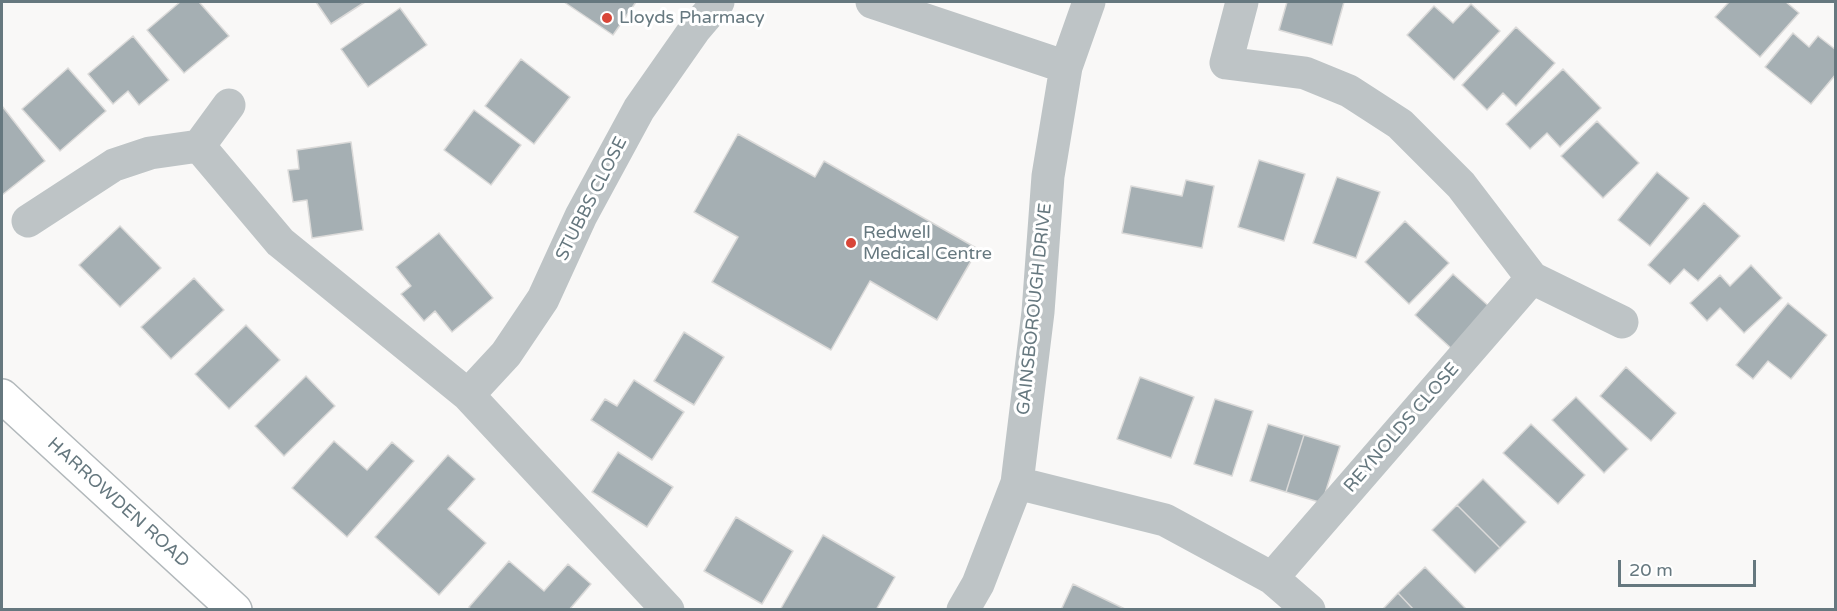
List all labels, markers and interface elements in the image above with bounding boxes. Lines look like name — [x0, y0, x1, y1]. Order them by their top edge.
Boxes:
place label: Lloyds Pharmacy — [619, 7, 765, 29]
marker: Lloyds Pharmacy — [600, 11, 614, 25]
street label: STUBBS CLOSE — [552, 134, 632, 264]
street label: GAINSBOROUGH DRIVE — [1013, 202, 1057, 416]
place label: Redwell Medical Centre — [863, 222, 992, 264]
marker: Redwell Medical Centre — [844, 236, 858, 250]
street label: REYNOLDS CLOSE — [1340, 359, 1464, 497]
street label: HARROWDEN ROAD — [43, 434, 193, 572]
scale bar — [1621, 548, 1759, 586]
text: 20 m — [1629, 559, 1673, 581]

